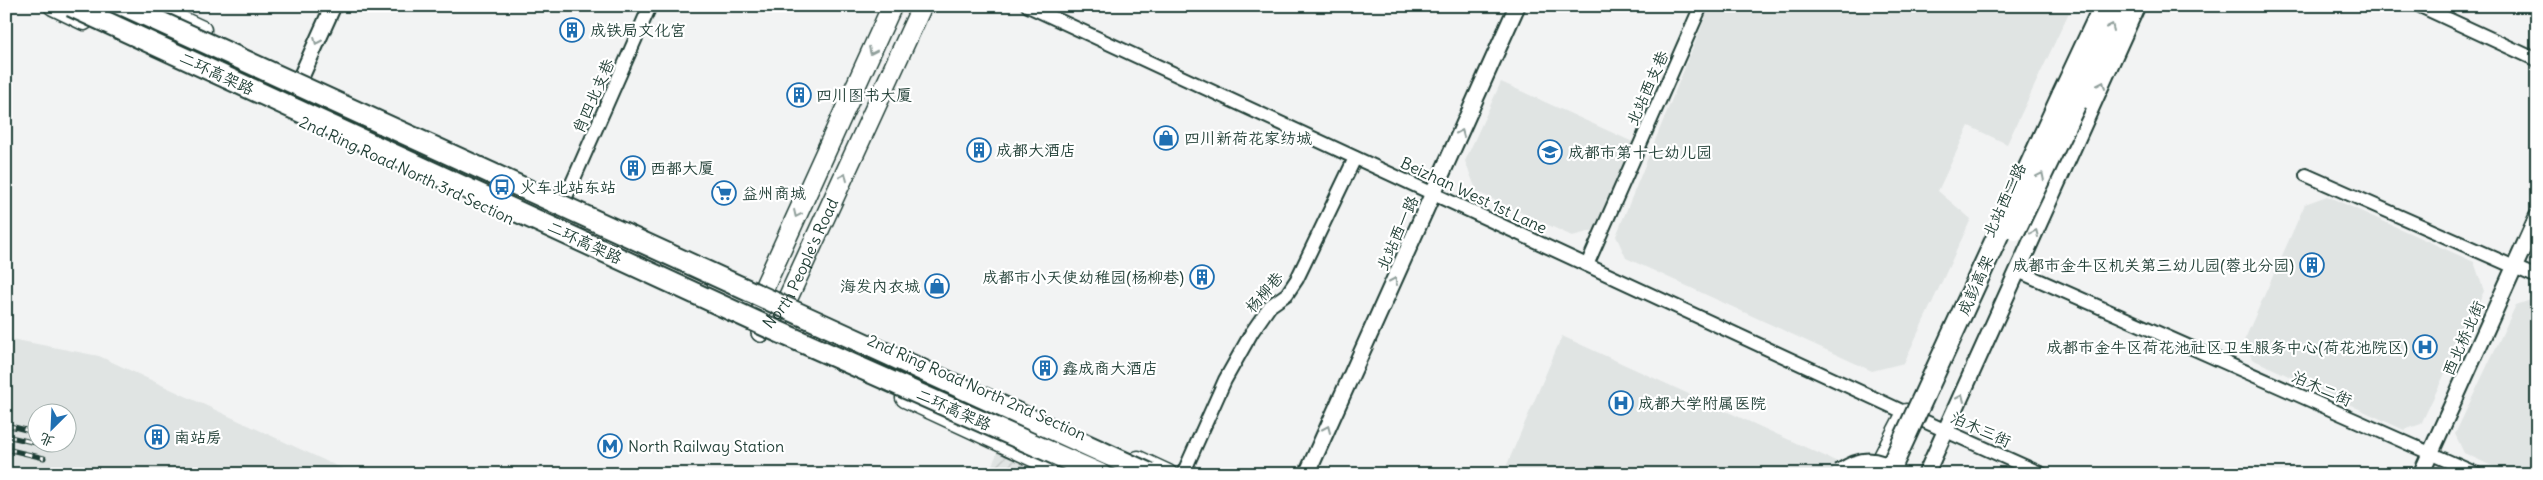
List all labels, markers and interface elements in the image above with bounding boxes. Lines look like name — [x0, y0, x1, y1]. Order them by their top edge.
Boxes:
building icon: 成铁局文化宫 — [559, 17, 585, 43]
place label: 成铁局文化宫 — [590, 20, 686, 40]
one-way arrow — [2104, 23, 2115, 32]
one-way arrow — [312, 36, 323, 45]
one-way arrow — [868, 46, 878, 55]
street label: 二环高架路 — [177, 47, 257, 99]
street label: 北站西支巷 — [1622, 47, 1672, 129]
street label: 肖四北支巷 — [568, 55, 618, 137]
one-way arrow — [2095, 81, 2106, 90]
building icon: 四川图书大厦 — [786, 82, 812, 108]
place label: 四川图书大厦 — [816, 85, 912, 105]
street label: 2nd Ring Road North 3rd Section — [296, 111, 518, 229]
shop icon: 四川新荷花家纺城 — [1153, 125, 1179, 151]
place label: 四川新荷花家纺城 — [1184, 128, 1312, 148]
one-way arrow — [1454, 129, 1465, 138]
building icon: 成都大酒店 — [966, 137, 992, 163]
school or university icon: 成都市第十七幼儿园 — [1537, 139, 1563, 165]
place label: 成都大酒店 — [996, 140, 1076, 160]
place label: 成都市第十七幼儿园 — [1568, 142, 1712, 162]
street label: Beizhan West 1st Lane — [1398, 152, 1550, 238]
building icon: 西都大厦 — [620, 155, 646, 181]
place label: 西都大厦 — [650, 158, 714, 178]
street label: 北站西二路 — [1978, 160, 2030, 240]
one-way arrow — [2035, 172, 2045, 181]
one-way arrow — [837, 173, 848, 182]
bus stop icon: 火车北站东站 — [489, 174, 515, 200]
place label: 火车北站东站 — [520, 177, 616, 197]
supermarket icon: 益州商城 — [711, 180, 737, 206]
place label: 益州商城 — [742, 183, 806, 203]
street label: 北站西一路 — [1372, 192, 1422, 274]
street label: North People's Road — [758, 195, 842, 332]
one-way arrow — [793, 209, 804, 218]
street label: 二环高架路 — [545, 216, 625, 268]
one-way arrow — [2028, 229, 2039, 238]
street label: 成彭高架 — [1953, 252, 1997, 318]
building icon: 成都市金牛区机关第三幼儿园(蓉北分园) — [2299, 252, 2325, 278]
place label: 成都市金牛区机关第三幼儿园(蓉北分园) — [2012, 255, 2294, 275]
building icon: 成都市小天使幼稚园(杨柳巷) — [1189, 264, 1215, 290]
place label: 成都市小天使幼稚园(杨柳巷) — [982, 267, 1184, 287]
street label: 杨柳巷 — [1241, 267, 1287, 317]
shop icon: 海发内衣城 — [924, 273, 950, 299]
place label: 海发内衣城 — [840, 276, 920, 296]
one-way arrow — [1388, 277, 1398, 286]
street label: 西北桥北街 — [2438, 297, 2488, 379]
street label: 2nd Ring Road North 2nd Section — [865, 330, 1089, 444]
hospital icon: 成都市金牛区荷花池社区卫生服务中心(荷花池院区) — [2412, 334, 2438, 360]
place label: 成都市金牛区荷花池社区卫生服务中心(荷花池院区) — [2046, 337, 2408, 357]
building icon: 鑫成商大酒店 — [1032, 355, 1058, 381]
place label: 鑫成商大酒店 — [1062, 358, 1158, 378]
street label: 泊木二街 — [2289, 366, 2355, 410]
street label: 二环高架路 — [913, 384, 995, 434]
hospital icon: 成都大学附属医院 — [1608, 390, 1634, 416]
place label: 成都大学附属医院 — [1638, 393, 1766, 413]
one-way arrow — [1954, 394, 1965, 403]
north arrow — [28, 402, 78, 452]
street label: 泊木三街 — [1948, 407, 2014, 451]
building icon: 南站房 — [144, 424, 170, 450]
one-way arrow — [1320, 425, 1331, 434]
place label: 南站房 — [174, 427, 222, 447]
text: 北 — [37, 429, 57, 451]
metro station icon: North Railway Station — [597, 433, 623, 459]
place label: North Railway Station — [628, 436, 784, 456]

